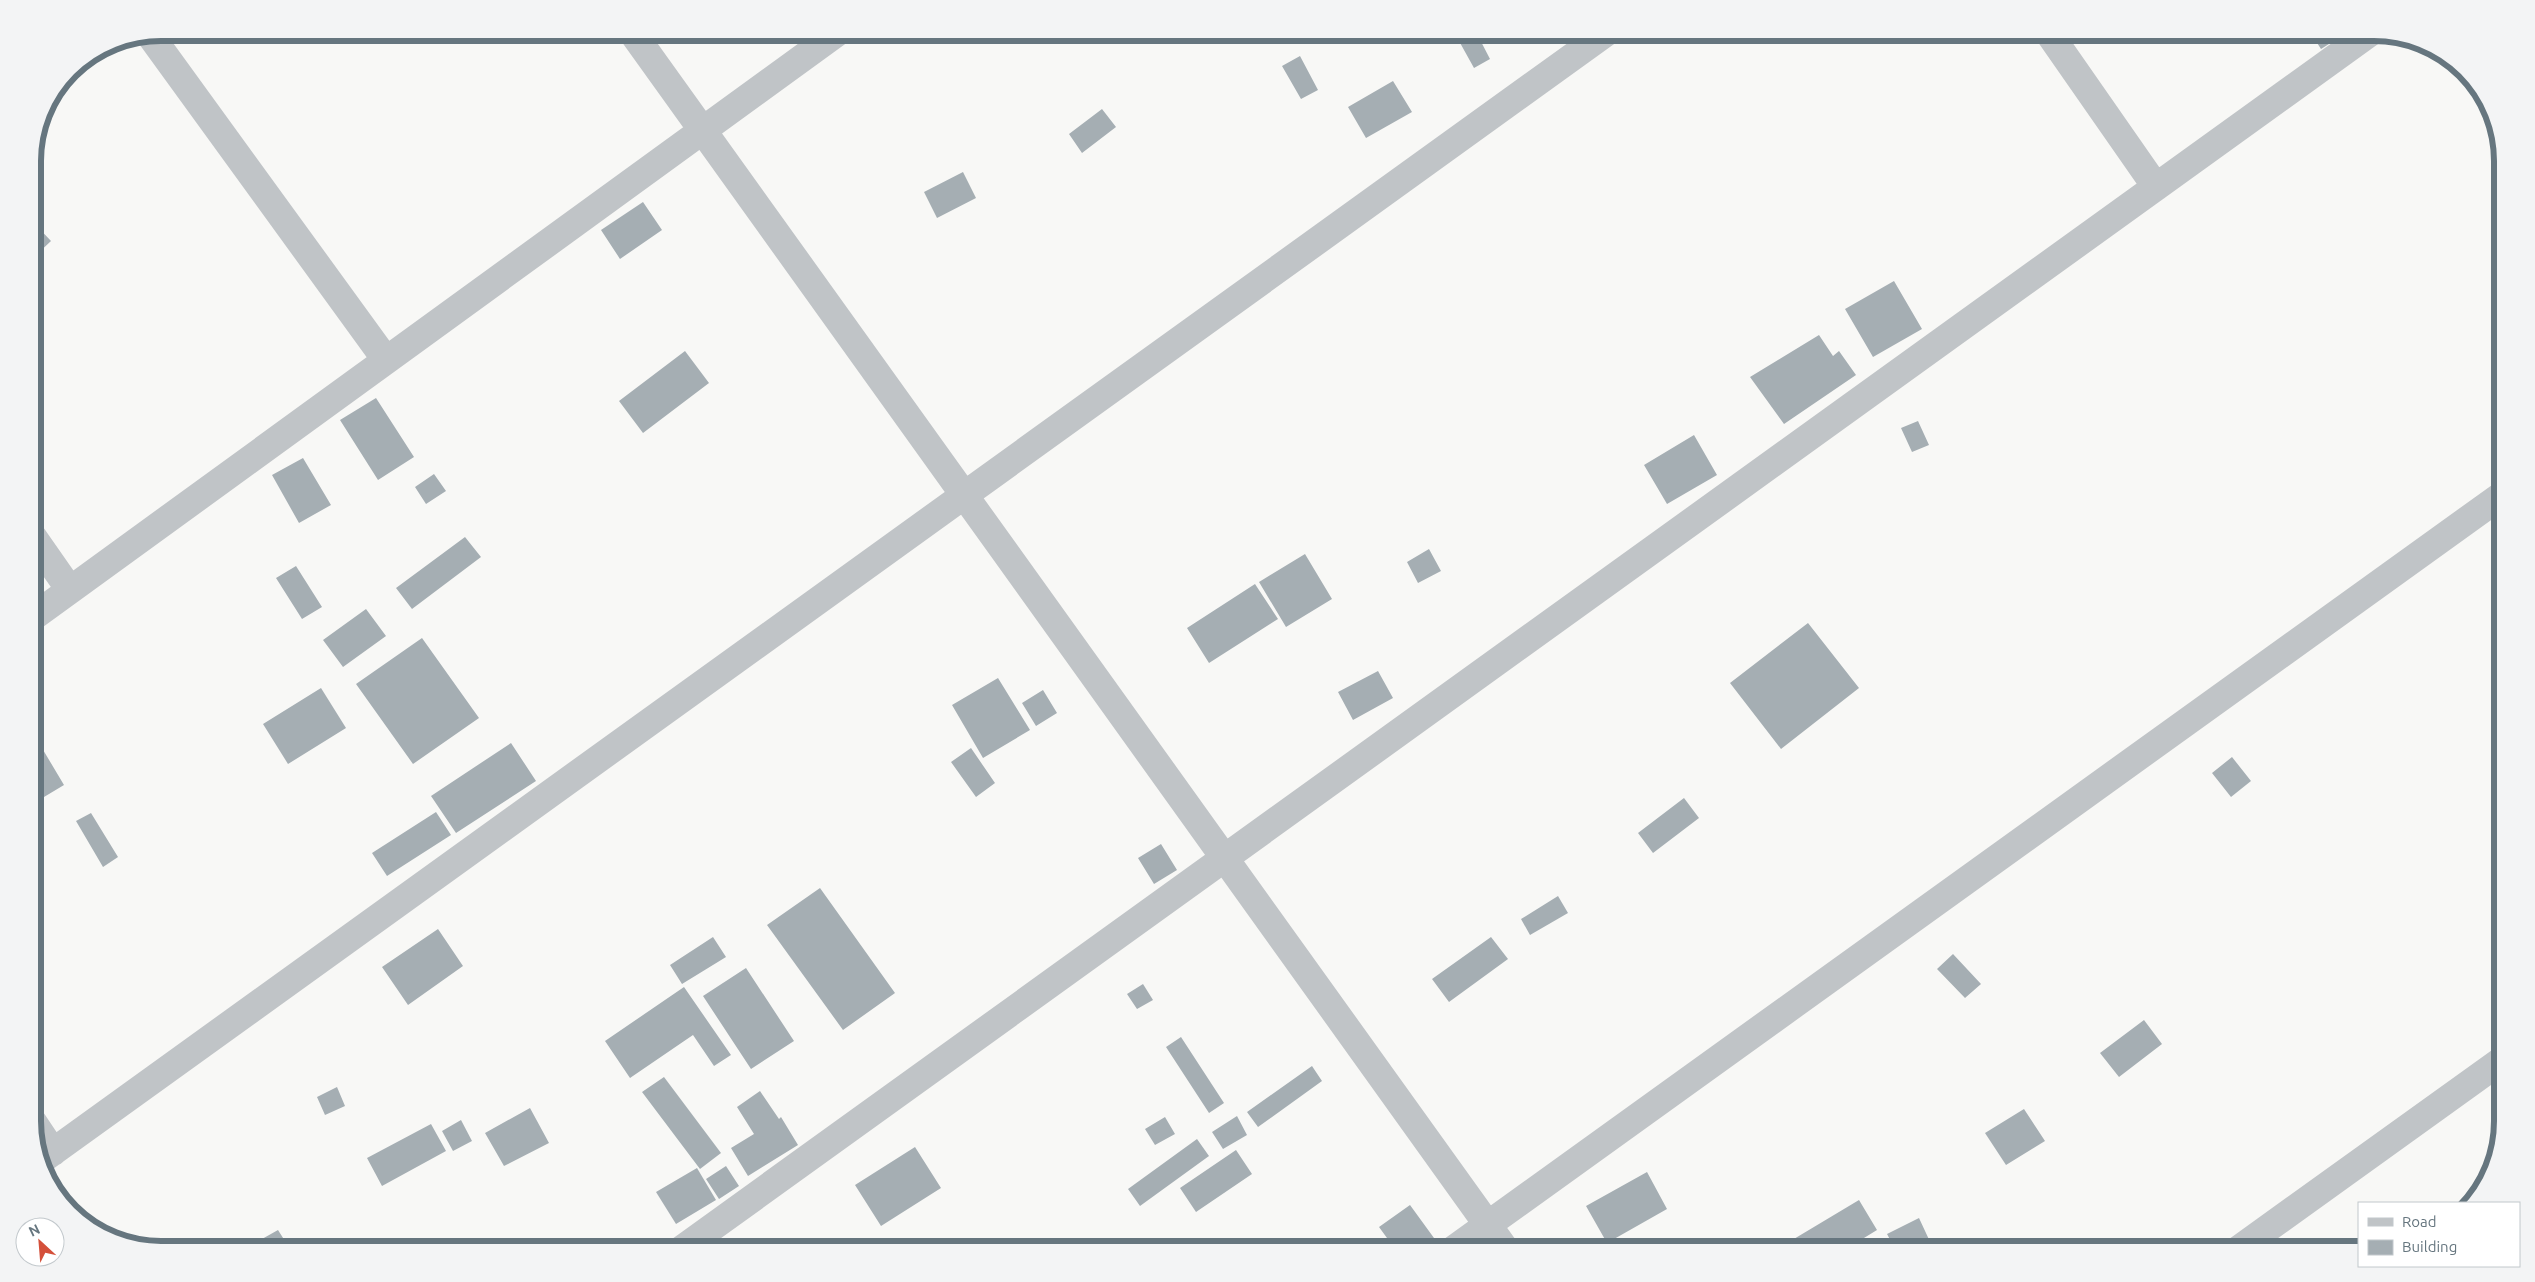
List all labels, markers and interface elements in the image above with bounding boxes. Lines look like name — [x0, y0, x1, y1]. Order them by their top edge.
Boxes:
legend — [2358, 1202, 2520, 1267]
text: Road — [2402, 1213, 2437, 1230]
north arrow — [15, 1217, 65, 1267]
text: N — [26, 1221, 43, 1240]
text: Building — [2402, 1238, 2457, 1255]

